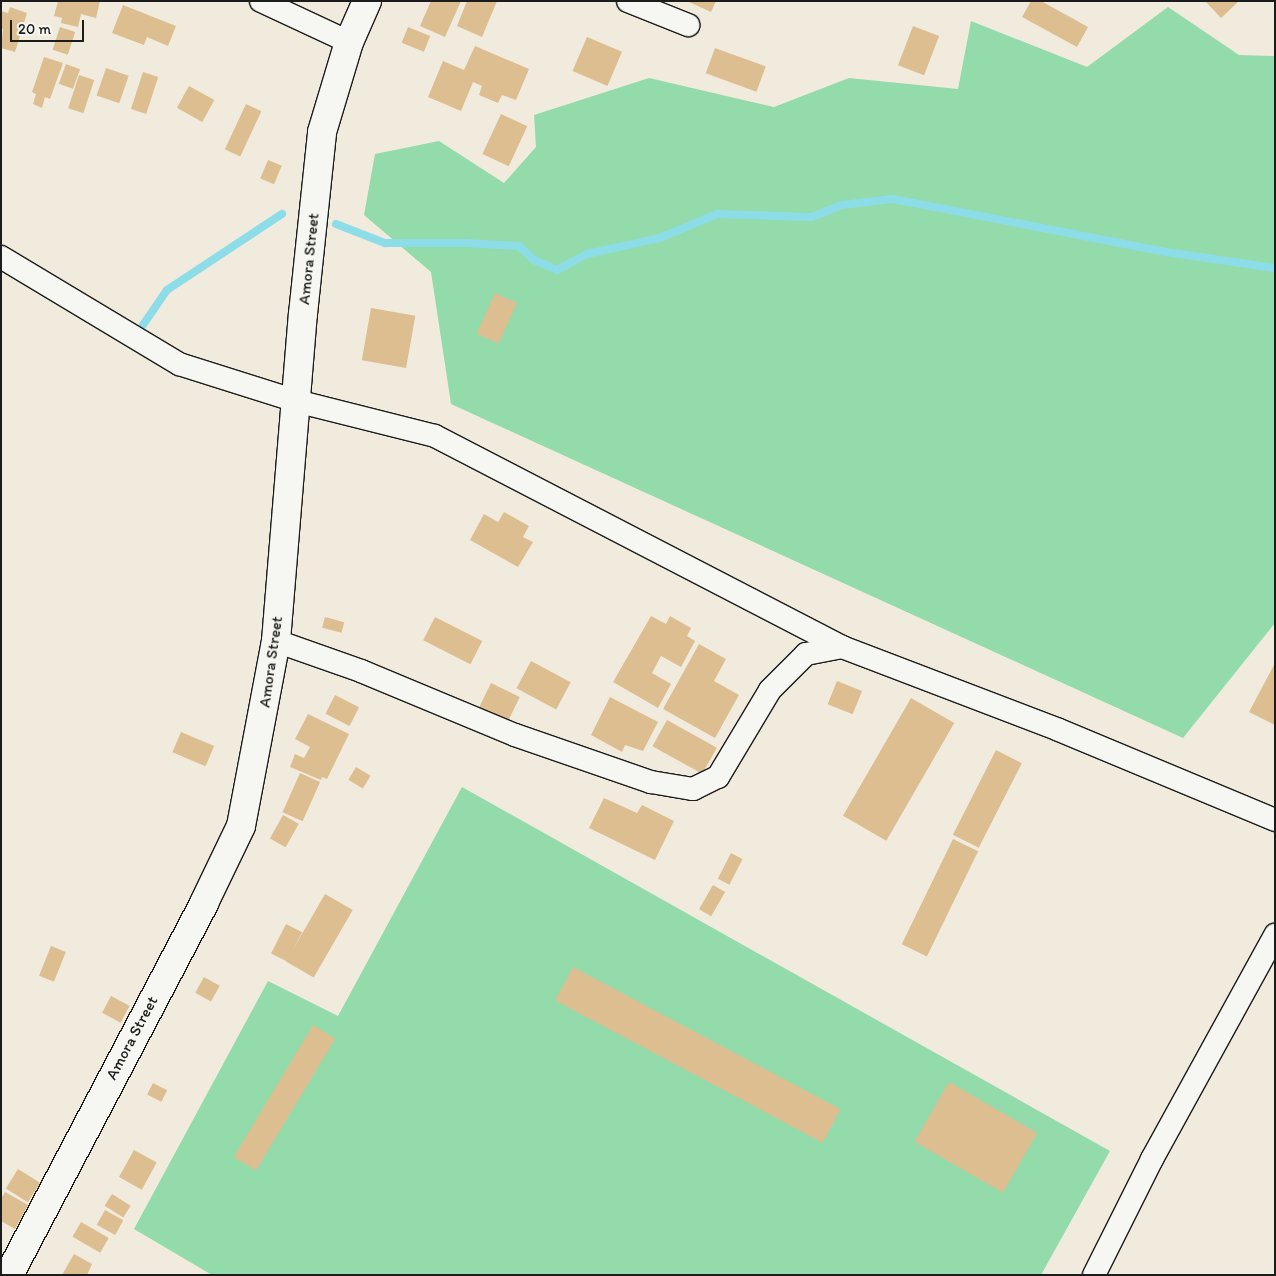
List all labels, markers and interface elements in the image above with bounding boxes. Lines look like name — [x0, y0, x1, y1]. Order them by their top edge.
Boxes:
scale bar — [12, 10, 86, 42]
text: 20 m — [18, 20, 51, 38]
street label: Amora Street — [295, 212, 323, 306]
street label: Amora Street — [255, 615, 287, 709]
street label: Amora Street — [102, 993, 162, 1083]

